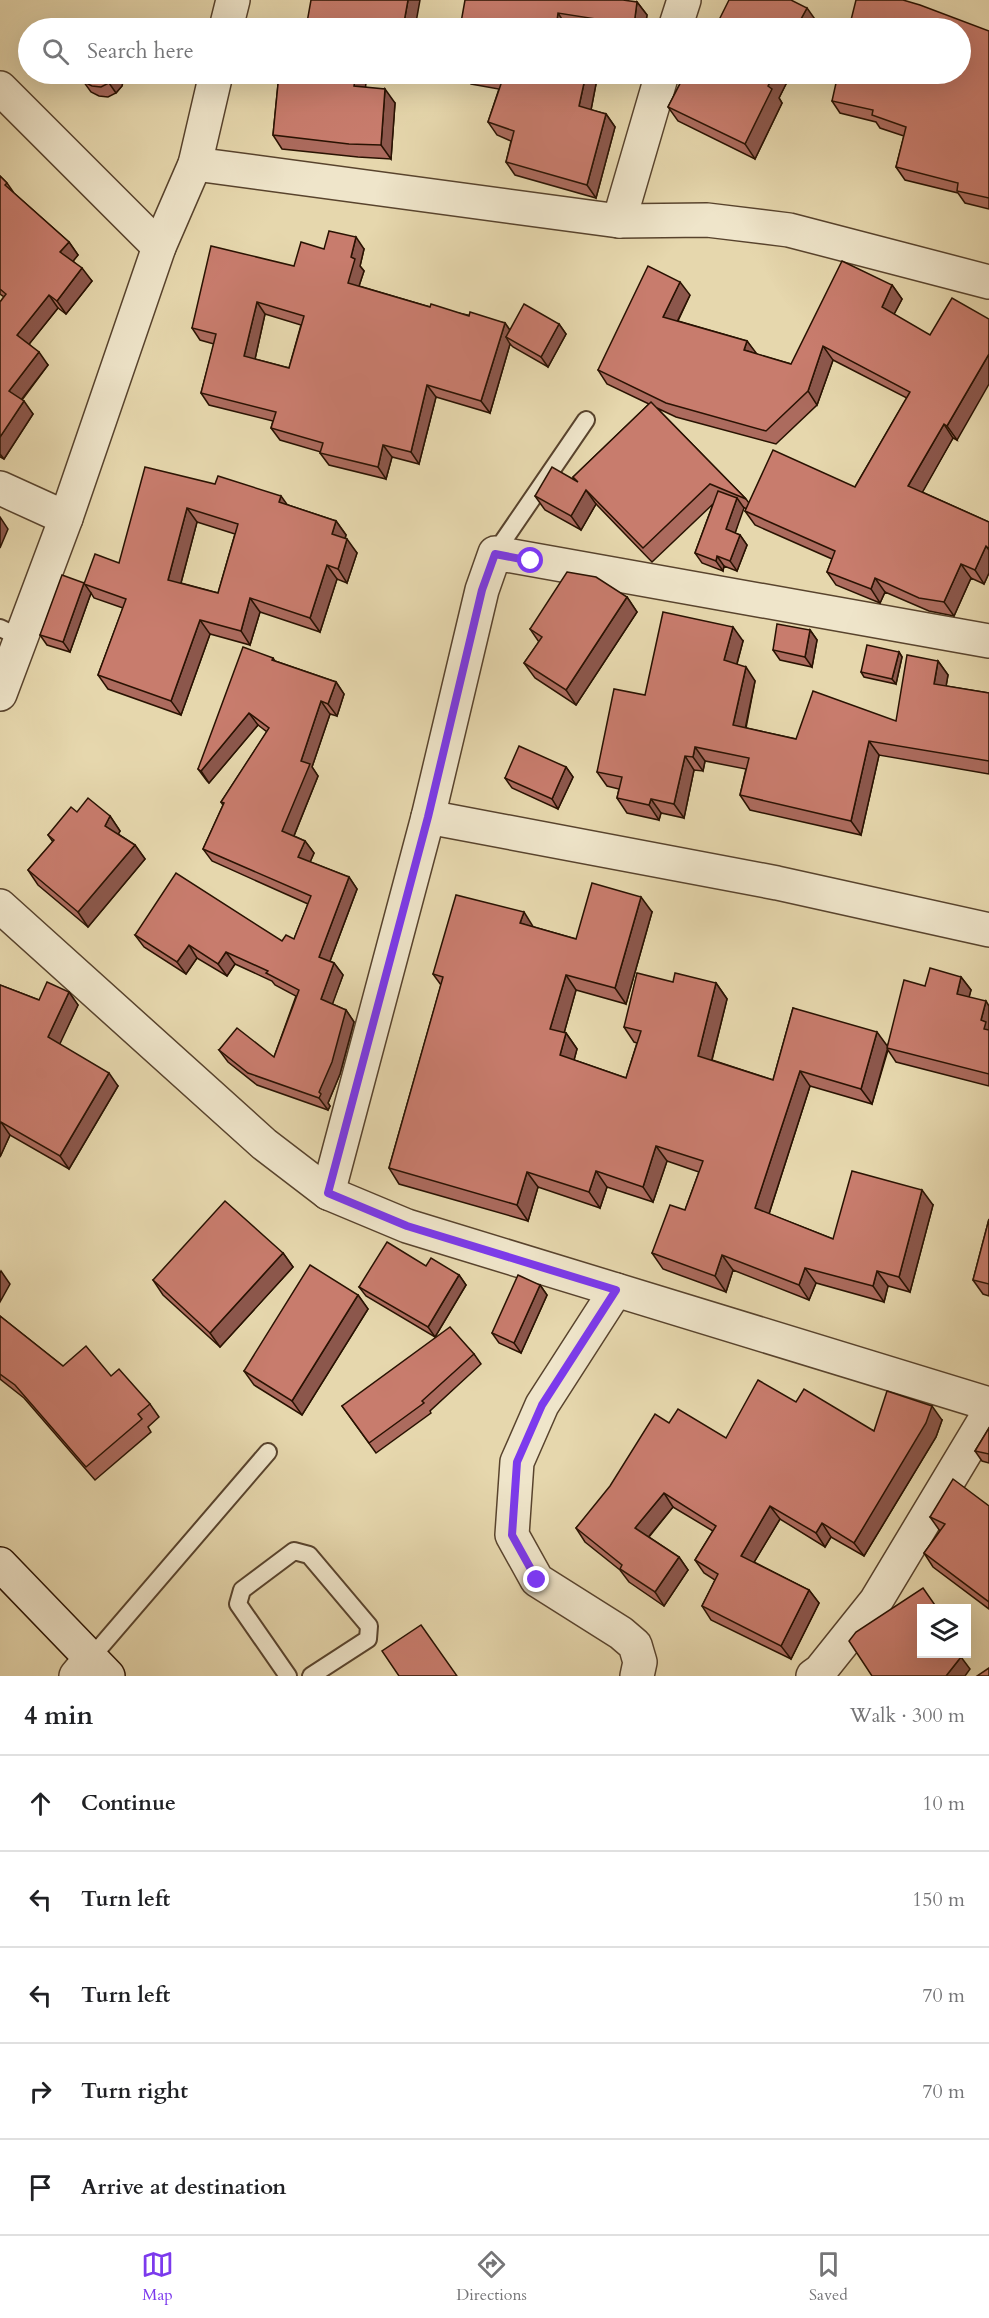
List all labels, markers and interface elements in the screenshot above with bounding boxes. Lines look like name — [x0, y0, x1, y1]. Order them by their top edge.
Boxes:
search box — [18, 18, 971, 84]
icon: search — [39, 35, 72, 68]
text: Search here — [87, 36, 194, 66]
route start — [517, 547, 543, 573]
route end — [523, 1566, 549, 1592]
map controls — [917, 1604, 971, 1658]
button: layers — [917, 1604, 971, 1658]
text: 4 min — [24, 1698, 93, 1733]
text: Walk · 300 m — [850, 1702, 965, 1729]
icon: ahead — [24, 1787, 57, 1820]
text: Continue — [81, 1788, 176, 1818]
text: 10 m — [922, 1790, 965, 1817]
icon: left — [24, 1883, 57, 1916]
text: Turn left — [81, 1884, 170, 1914]
text: 150 m — [912, 1886, 965, 1913]
icon: left — [24, 1979, 57, 2012]
text: Turn left — [81, 1980, 170, 2010]
text: 70 m — [922, 1982, 965, 2009]
icon: right — [24, 2075, 57, 2108]
text: Turn right — [81, 2076, 188, 2106]
text: 70 m — [922, 2078, 965, 2105]
icon: arrive — [24, 2171, 57, 2204]
text: Arrive at destination — [81, 2172, 286, 2202]
tab: Map — [141, 2248, 174, 2306]
tab: Directions — [456, 2248, 527, 2306]
tab: Saved — [809, 2248, 848, 2306]

